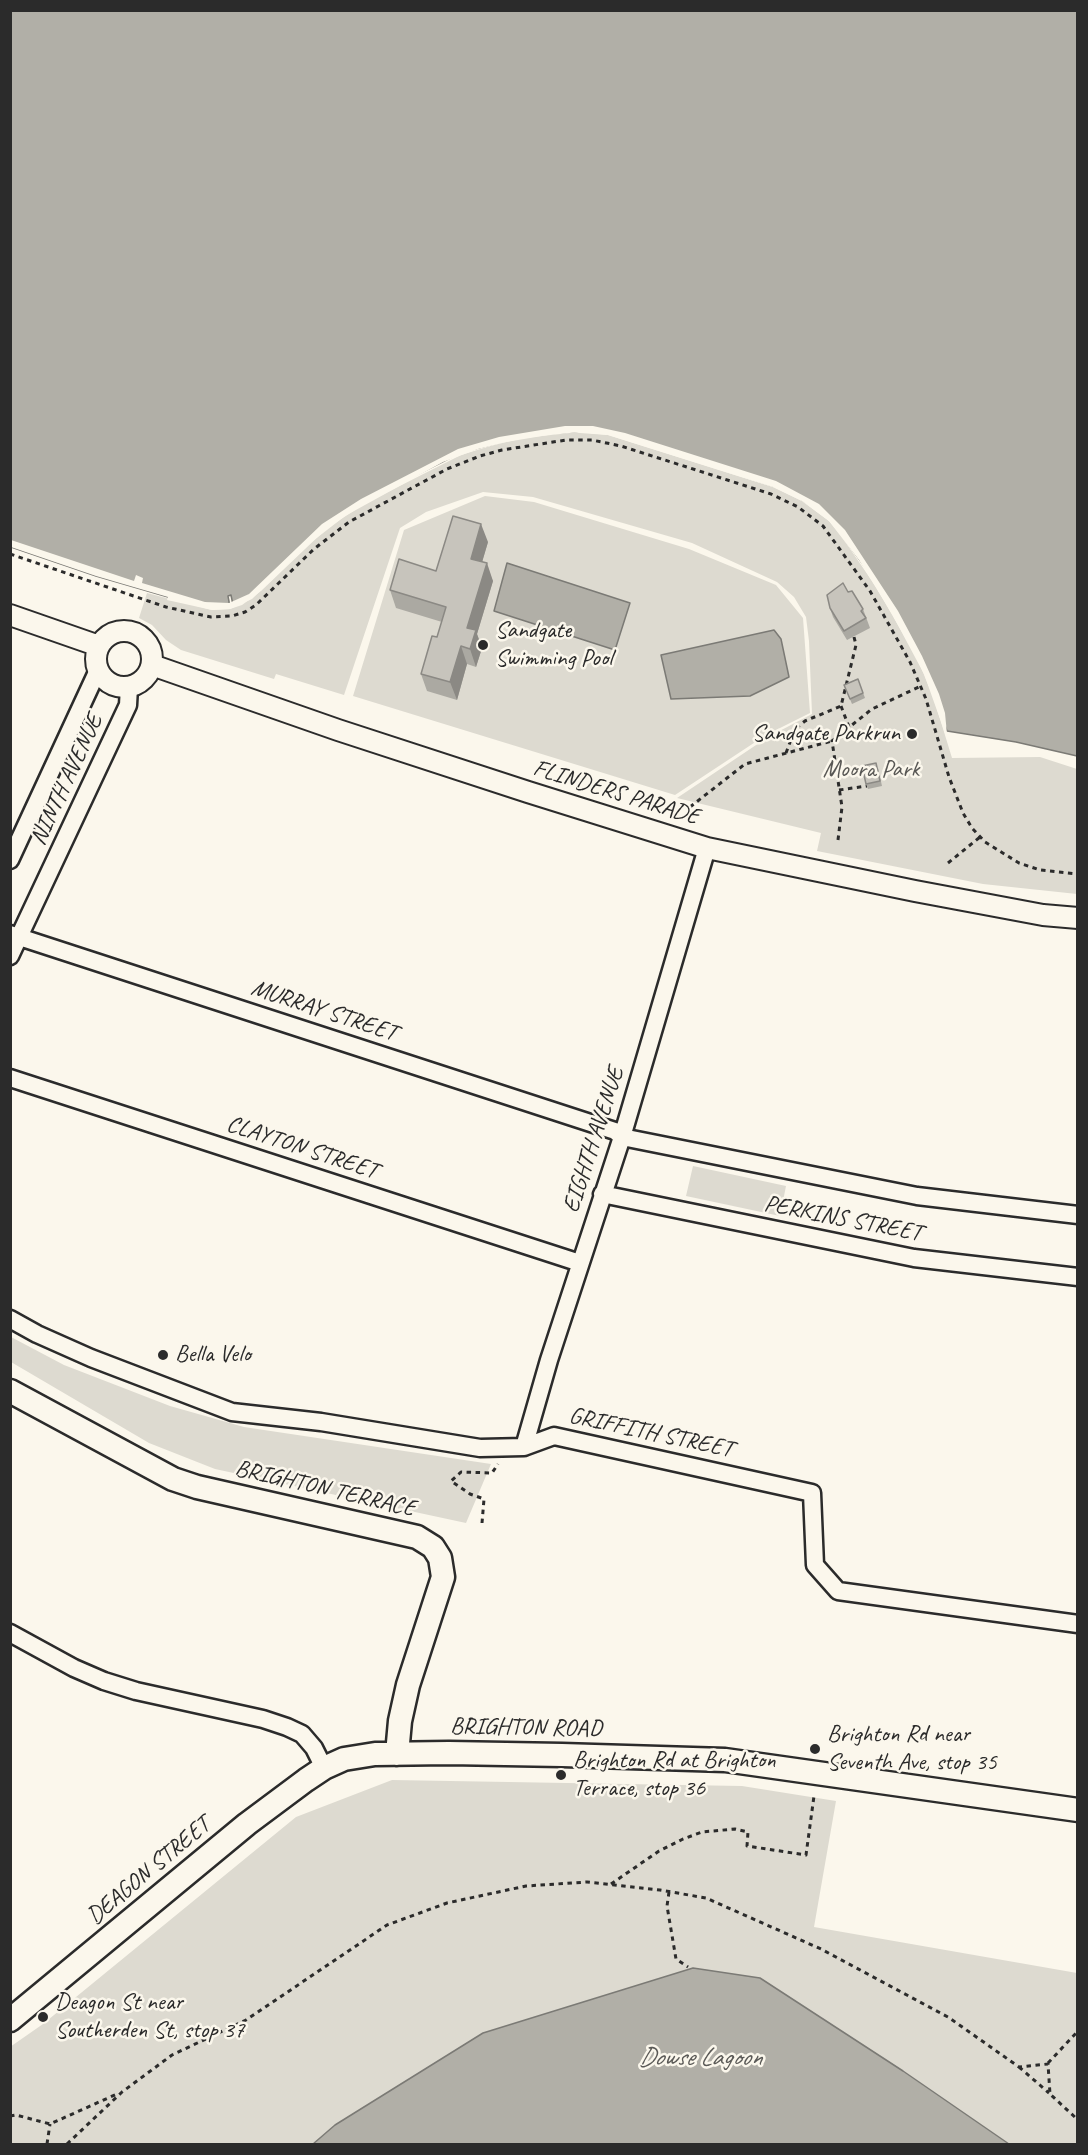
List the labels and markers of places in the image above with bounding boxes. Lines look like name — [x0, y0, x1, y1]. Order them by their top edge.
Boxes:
place label: Sandgate Swimming Pool — [495, 617, 612, 673]
marker: Sandgate Swimming Pool — [476, 638, 490, 652]
place label: Sandgate Parkrun — [752, 720, 900, 748]
marker: Sandgate Parkrun — [905, 727, 919, 741]
place label: Bella Velo — [175, 1341, 251, 1369]
marker: Bella Velo — [156, 1348, 170, 1362]
place label: Brighton Rd near Seventh Ave, stop 35 — [827, 1721, 997, 1777]
marker: Brighton Rd near Seventh Ave, stop 35 — [808, 1742, 822, 1756]
place label: Brighton Rd at Brighton Terrace, stop 36 — [573, 1747, 776, 1803]
marker: Brighton Rd at Brighton Terrace, stop 36 — [554, 1768, 568, 1782]
place label: Deagon St near Southerden St, stop 37 — [55, 1989, 245, 2045]
marker: Deagon St near Southerden St, stop 37 — [36, 2010, 50, 2024]

